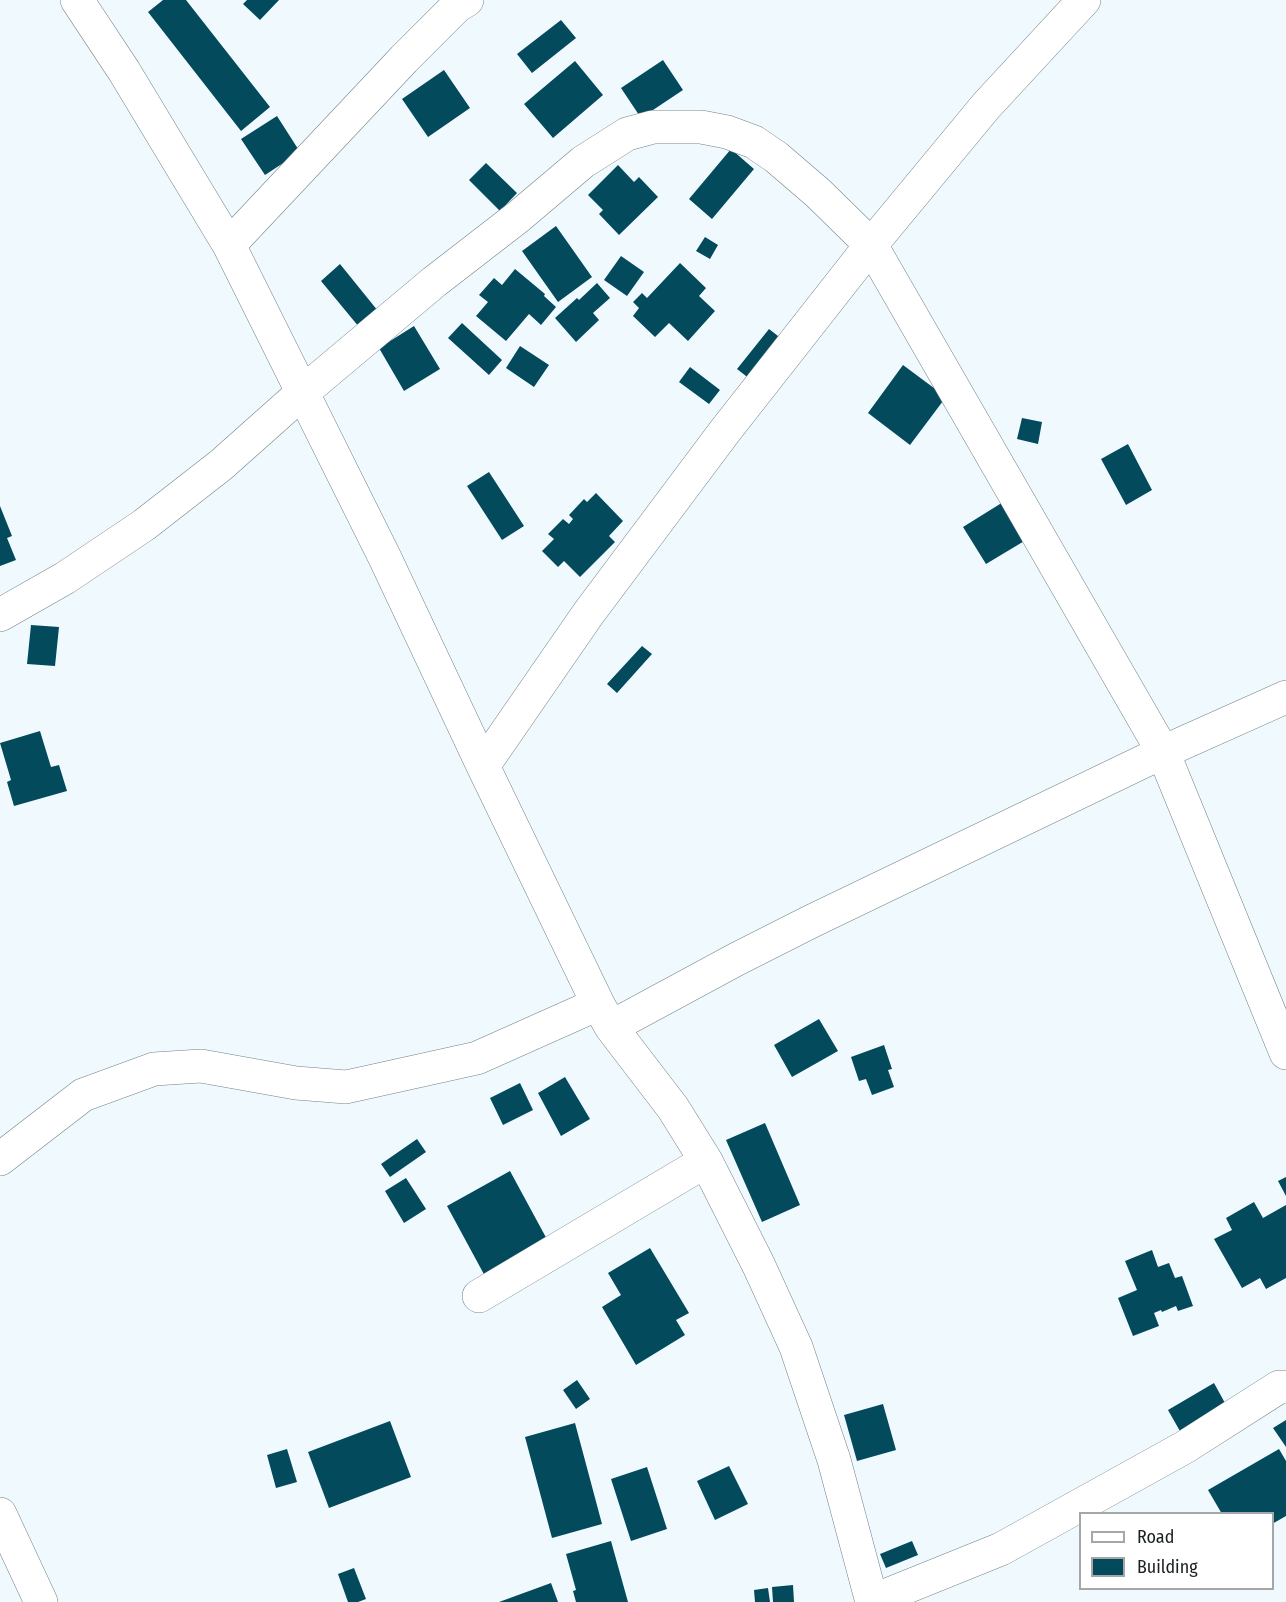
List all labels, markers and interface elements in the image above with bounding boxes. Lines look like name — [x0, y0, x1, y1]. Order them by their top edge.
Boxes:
legend — [1079, 1512, 1274, 1590]
text: Road — [1137, 1526, 1174, 1548]
text: Building — [1137, 1556, 1198, 1578]

